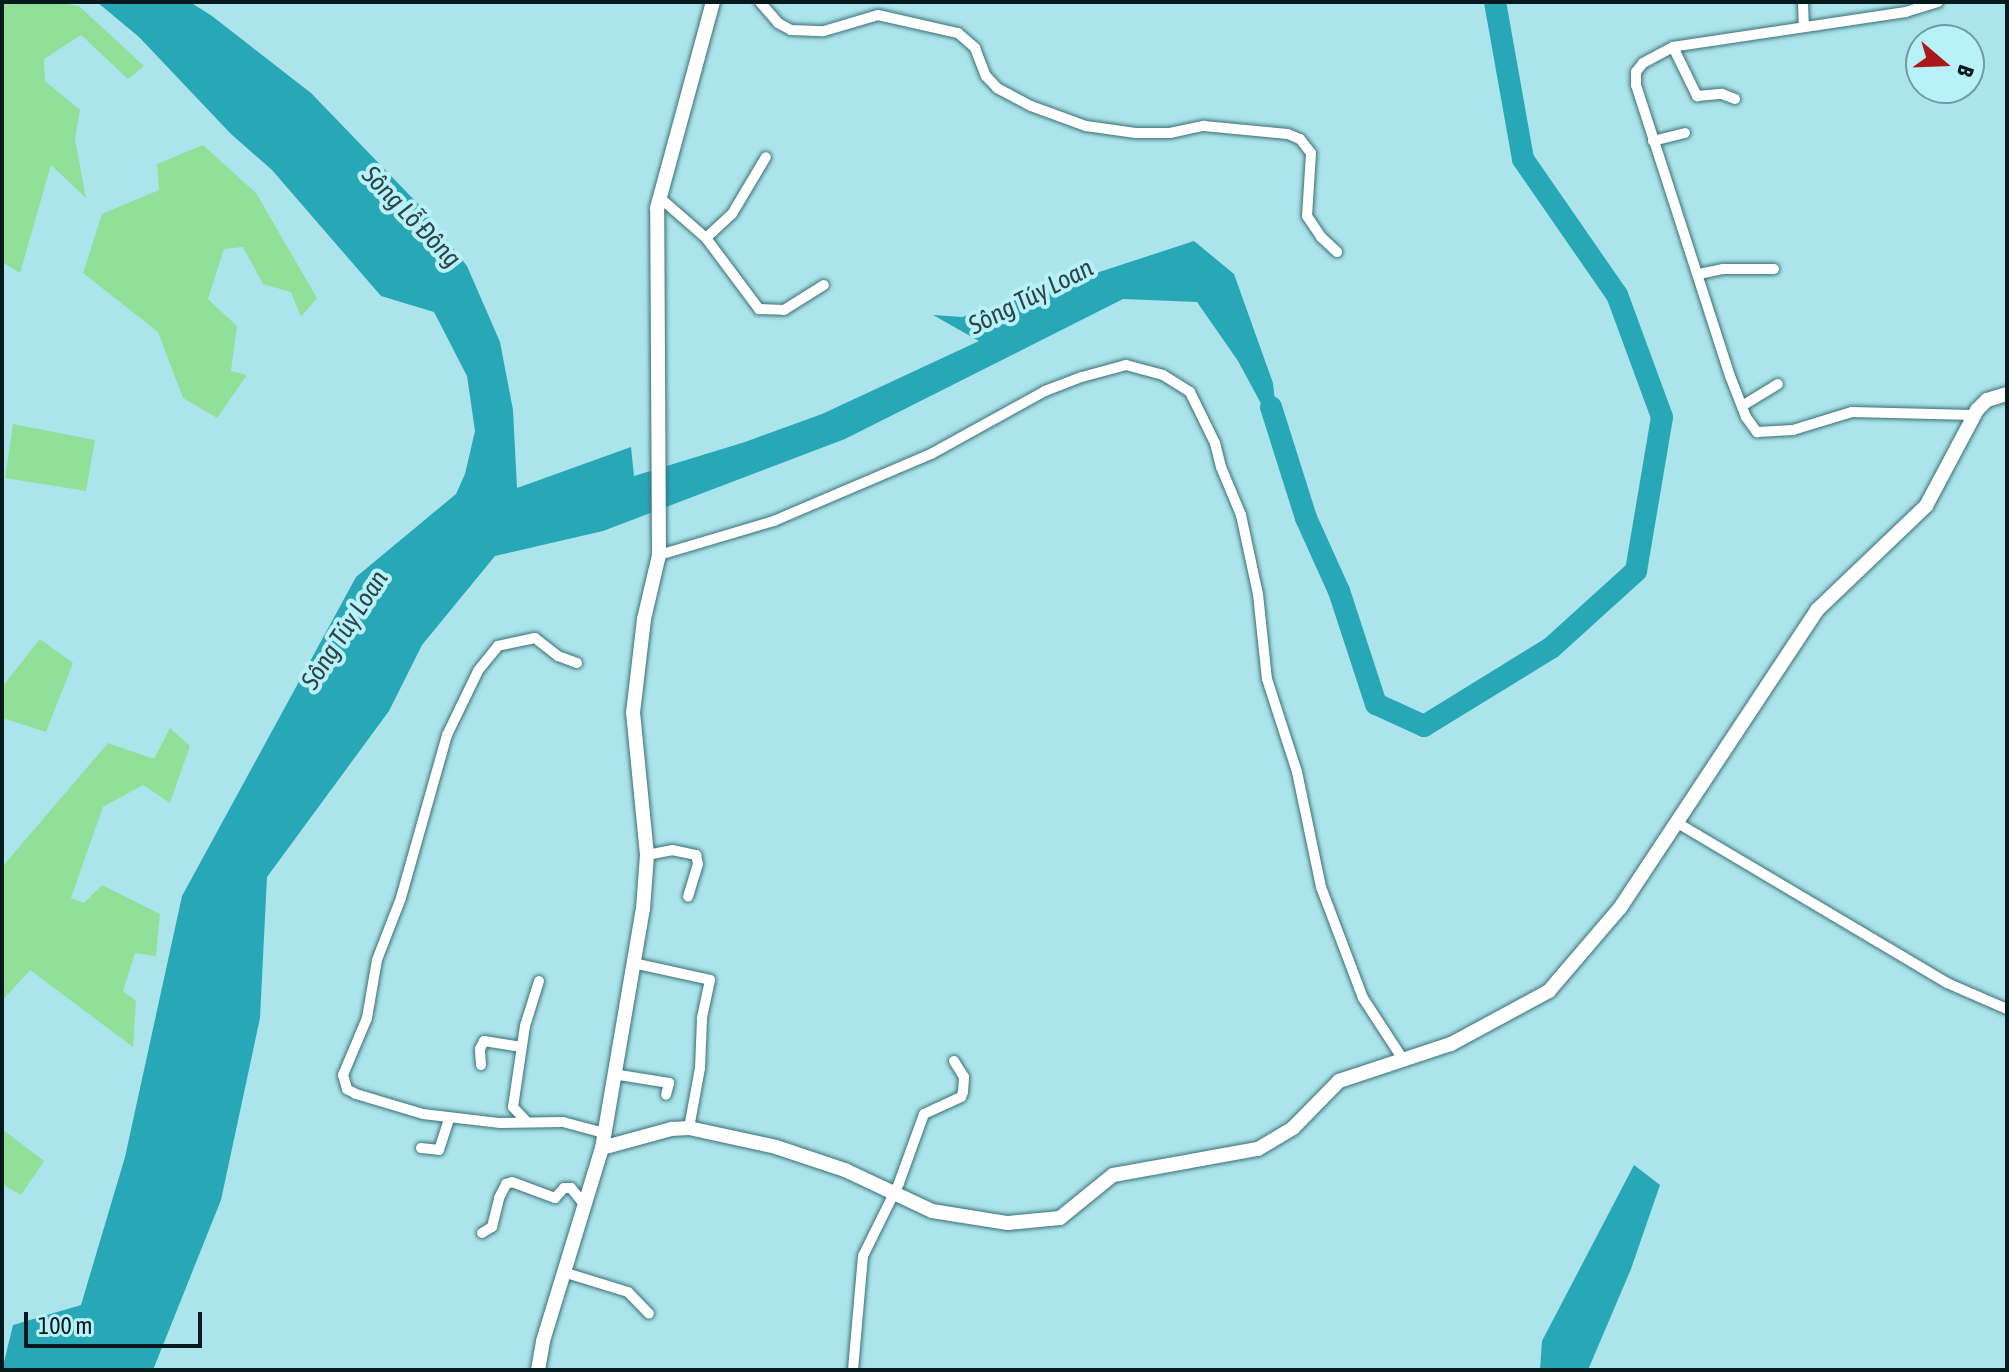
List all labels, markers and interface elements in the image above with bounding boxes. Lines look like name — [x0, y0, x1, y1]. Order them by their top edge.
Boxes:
north arrow — [1905, 24, 1985, 104]
text: B — [1952, 62, 1980, 80]
water label: Sông Lỗ Đông — [355, 160, 467, 274]
water label: Sông Túy Loan — [964, 252, 1098, 342]
water label: Sông Túy Loan — [295, 565, 395, 695]
scale bar — [28, 1296, 206, 1346]
text: 100 m — [38, 1312, 92, 1339]

